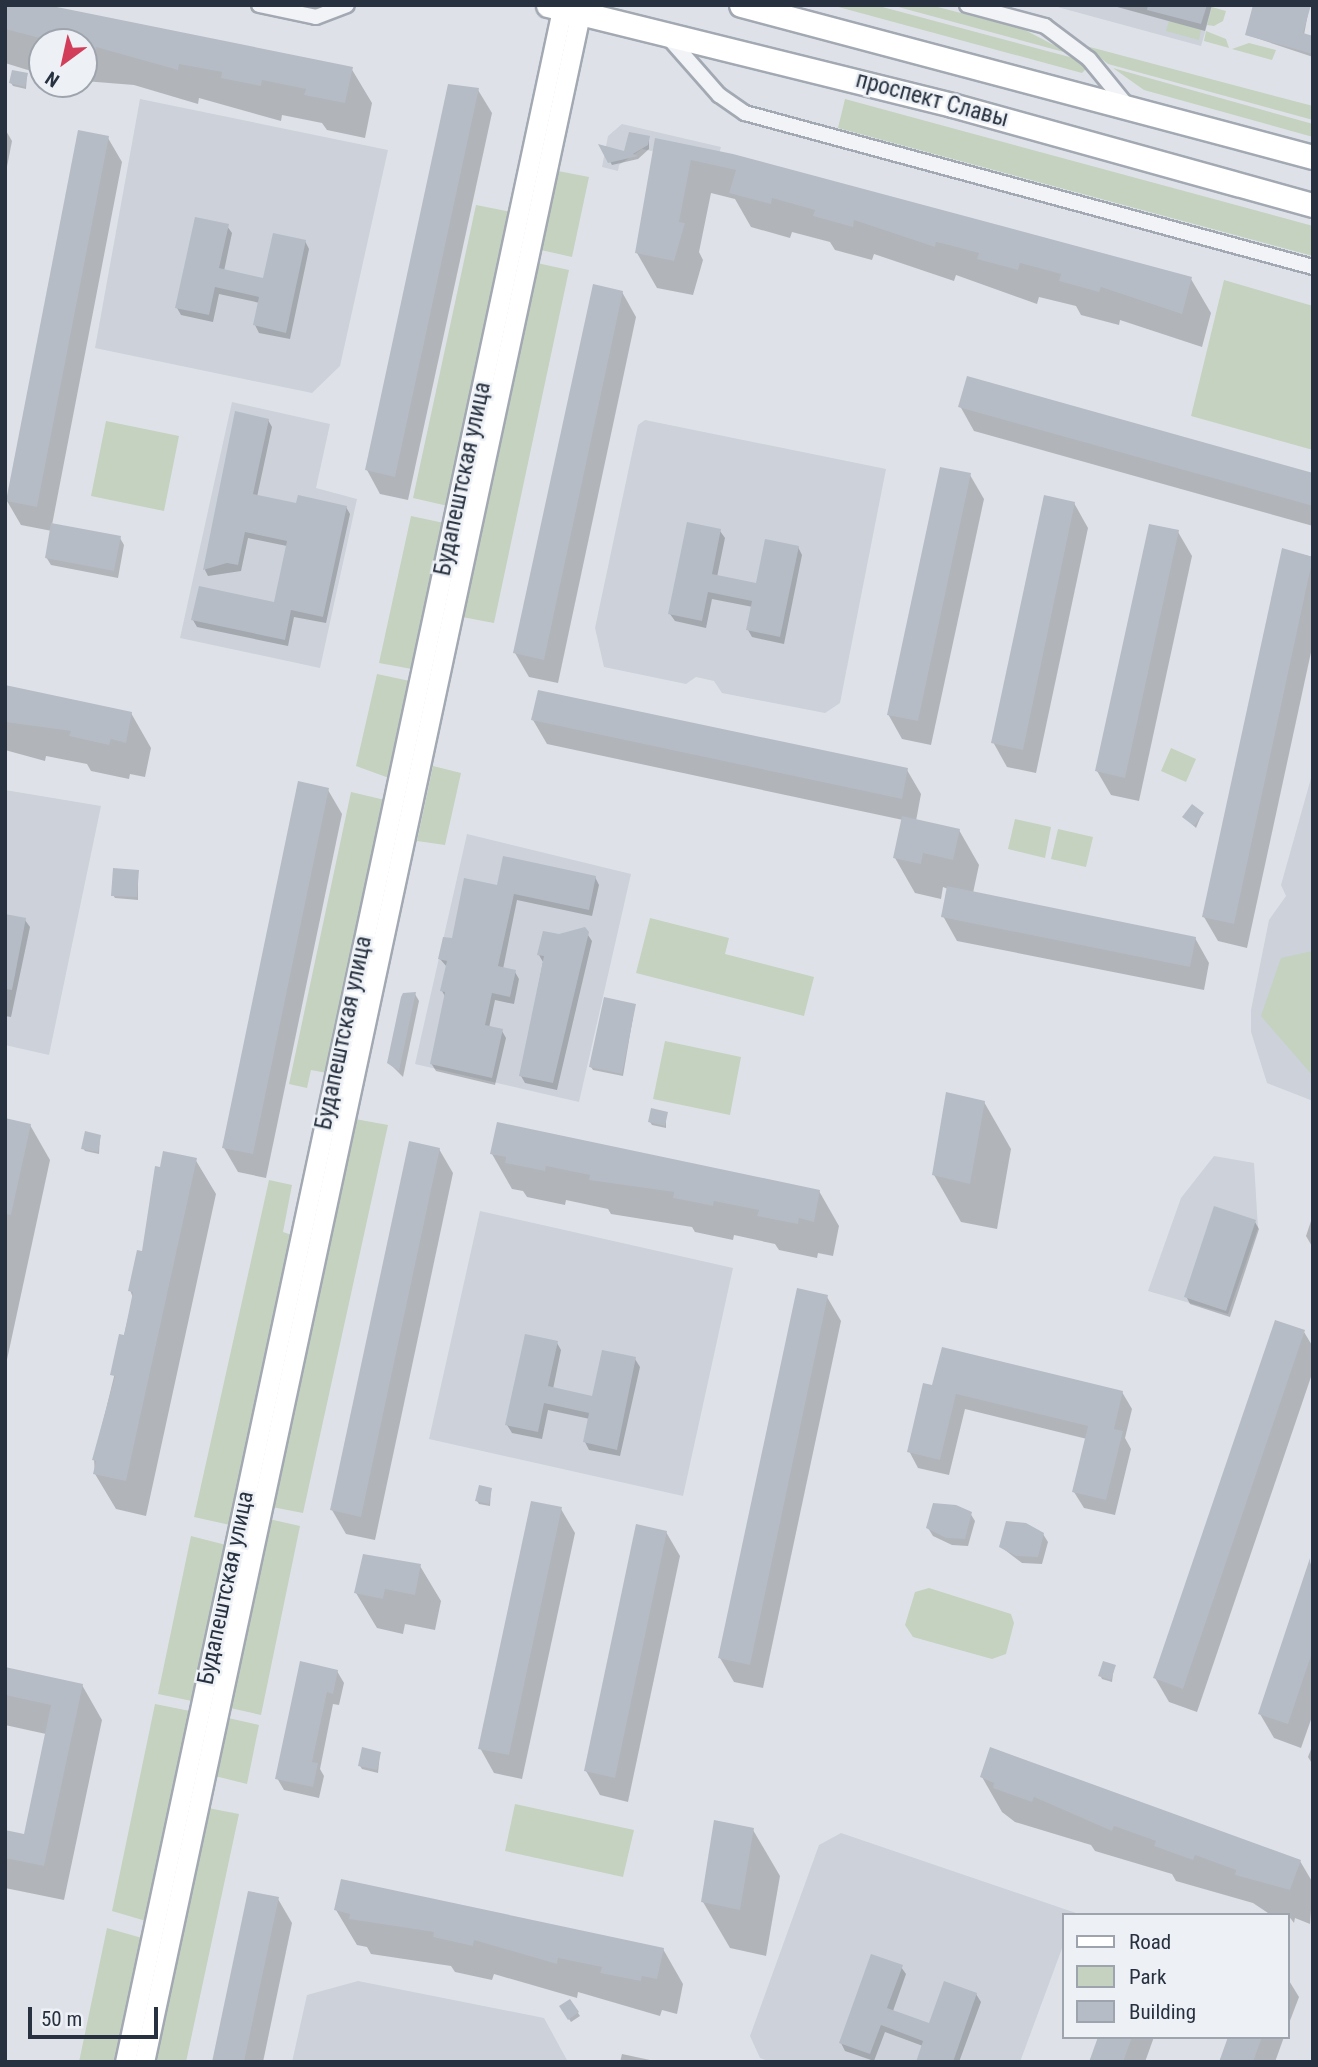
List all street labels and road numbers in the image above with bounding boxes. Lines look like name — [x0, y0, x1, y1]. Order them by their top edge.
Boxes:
street label: проспект Славы — [853, 66, 1011, 134]
street label: Будапештская улица — [429, 380, 497, 578]
street label: Будапештская улица — [310, 934, 378, 1132]
street label: Будапештская улица — [192, 1489, 260, 1687]

